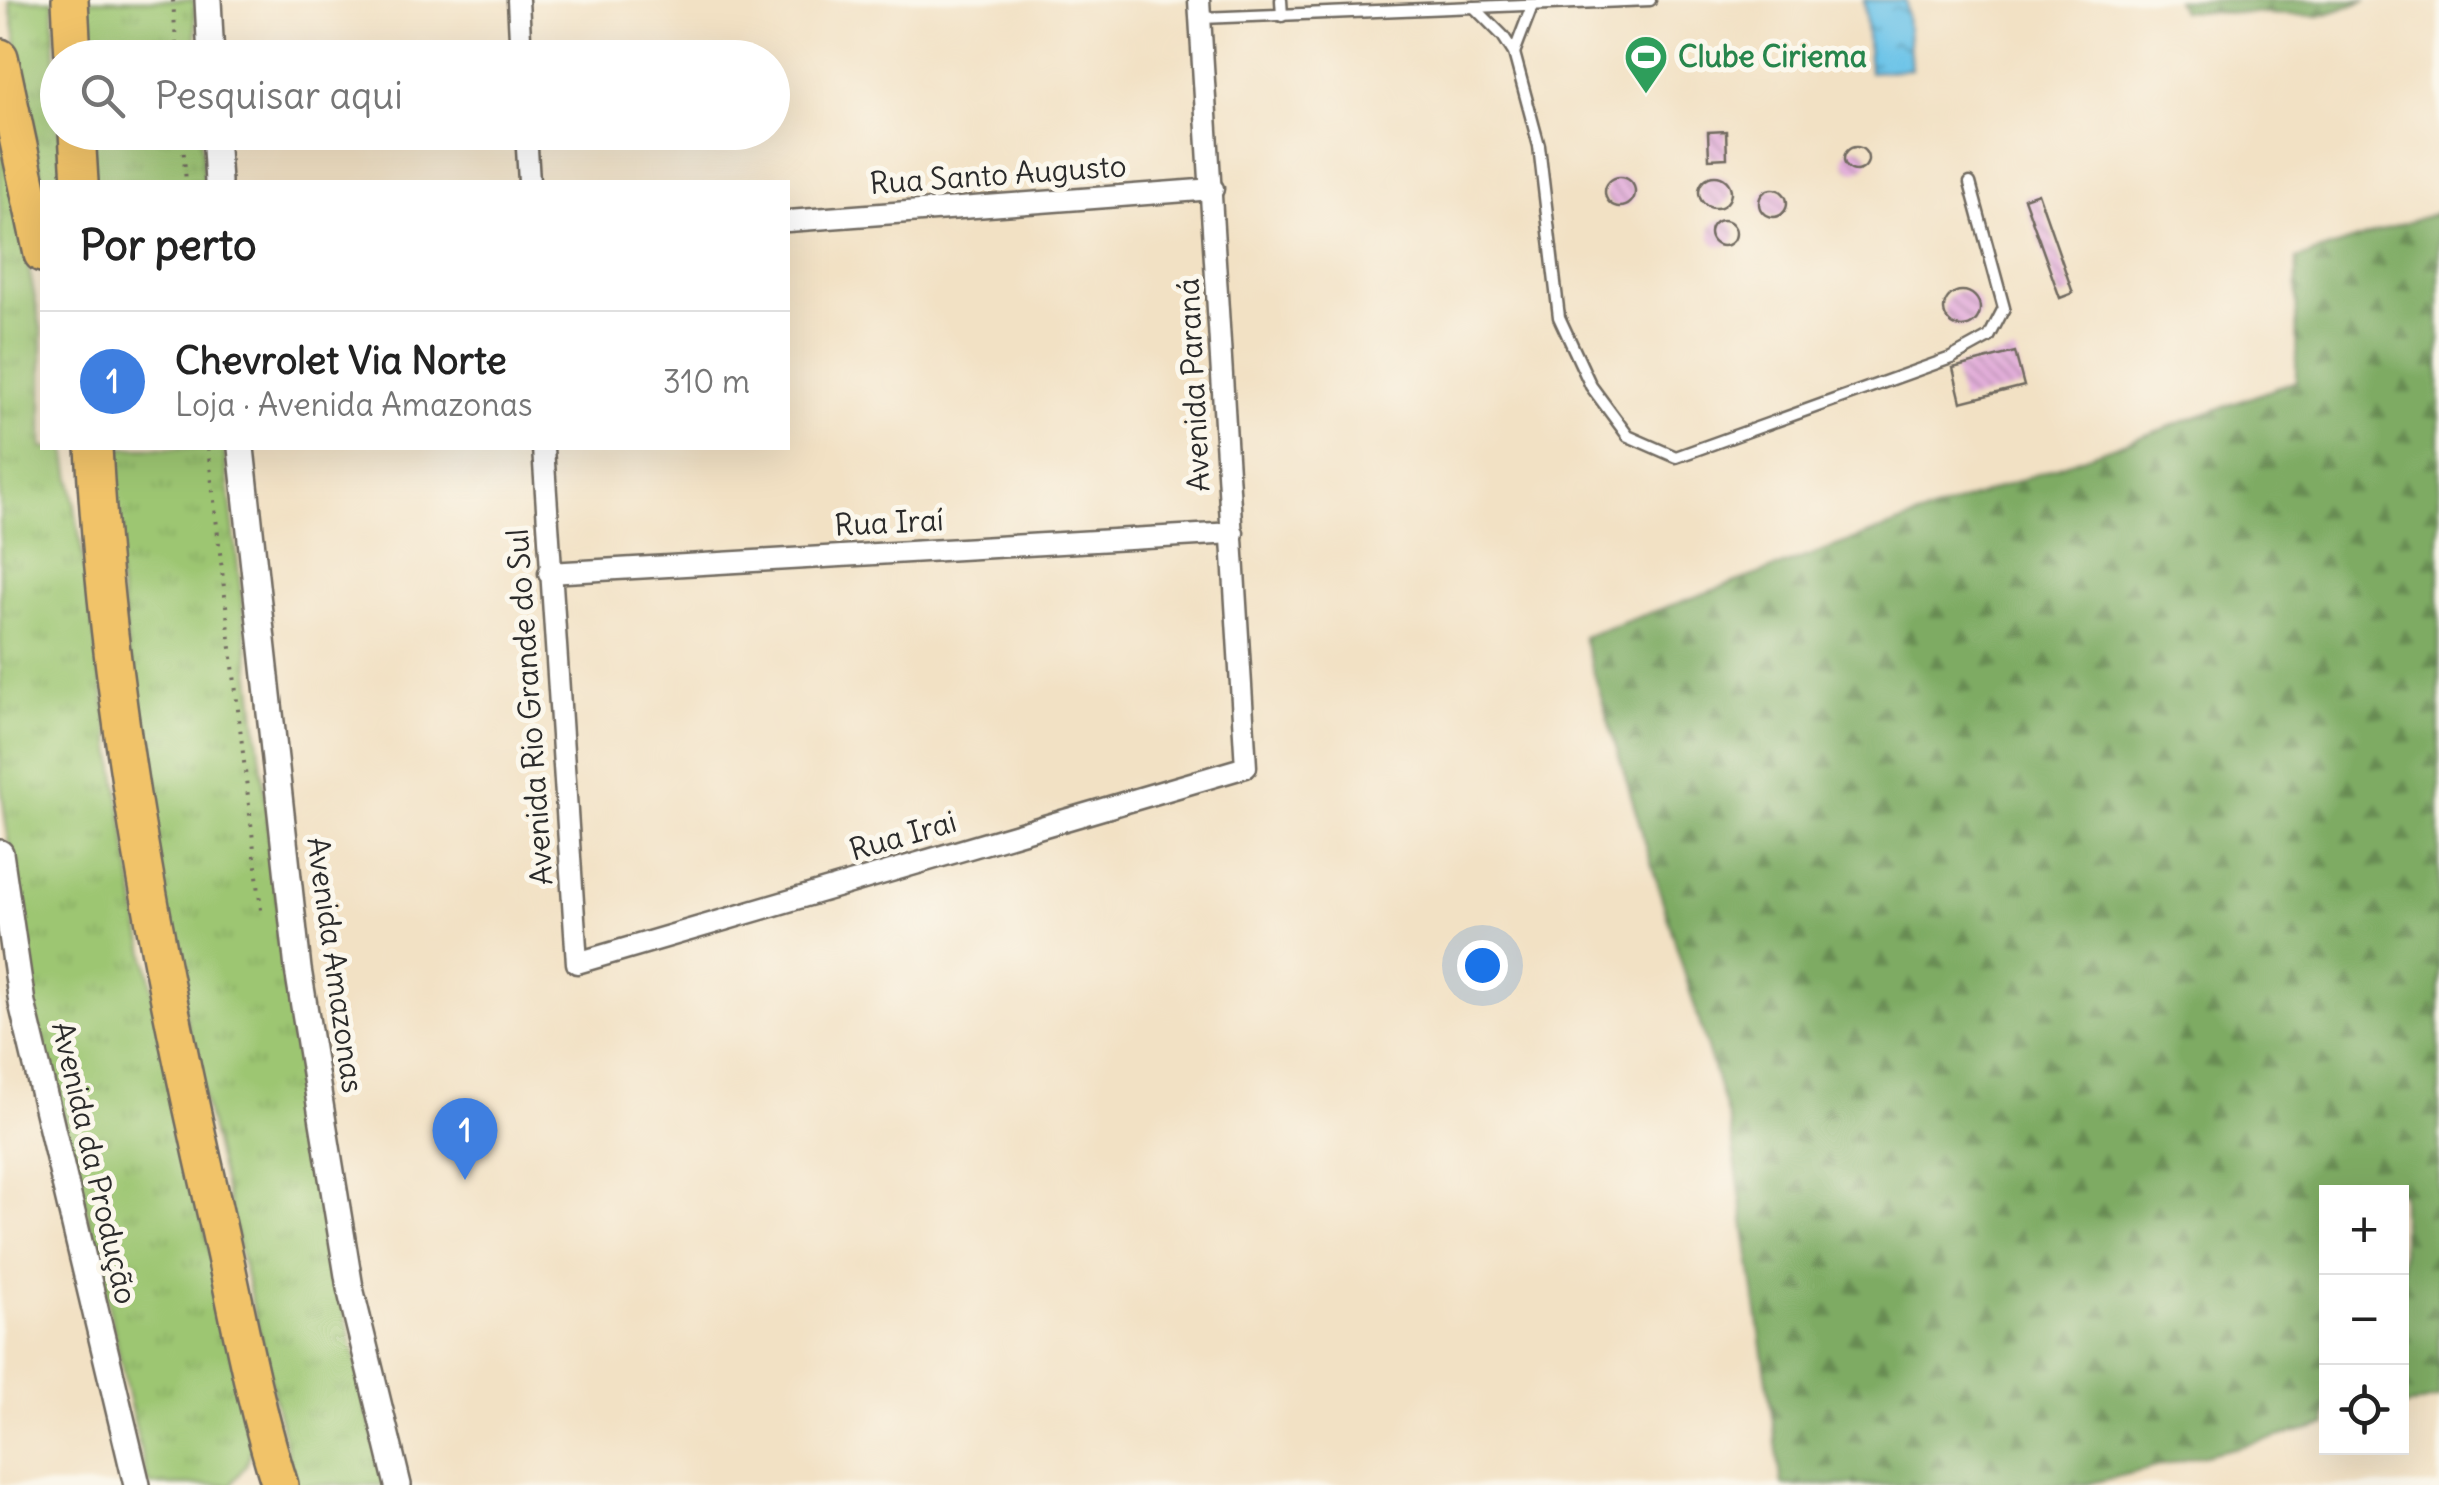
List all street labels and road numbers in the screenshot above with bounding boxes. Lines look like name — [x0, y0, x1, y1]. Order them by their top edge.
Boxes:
street label: Rua Santo Augusto — [868, 146, 1128, 202]
street label: Avenida Paraná — [1168, 277, 1218, 493]
street label: Rua Iraí — [833, 500, 944, 544]
street label: Avenida Rio Grande do Sul — [498, 528, 560, 886]
street label: Rua Irai — [845, 802, 960, 868]
street label: Avenida Amazonas — [299, 835, 373, 1095]
street label: Avenida da Produção — [44, 1018, 146, 1308]

